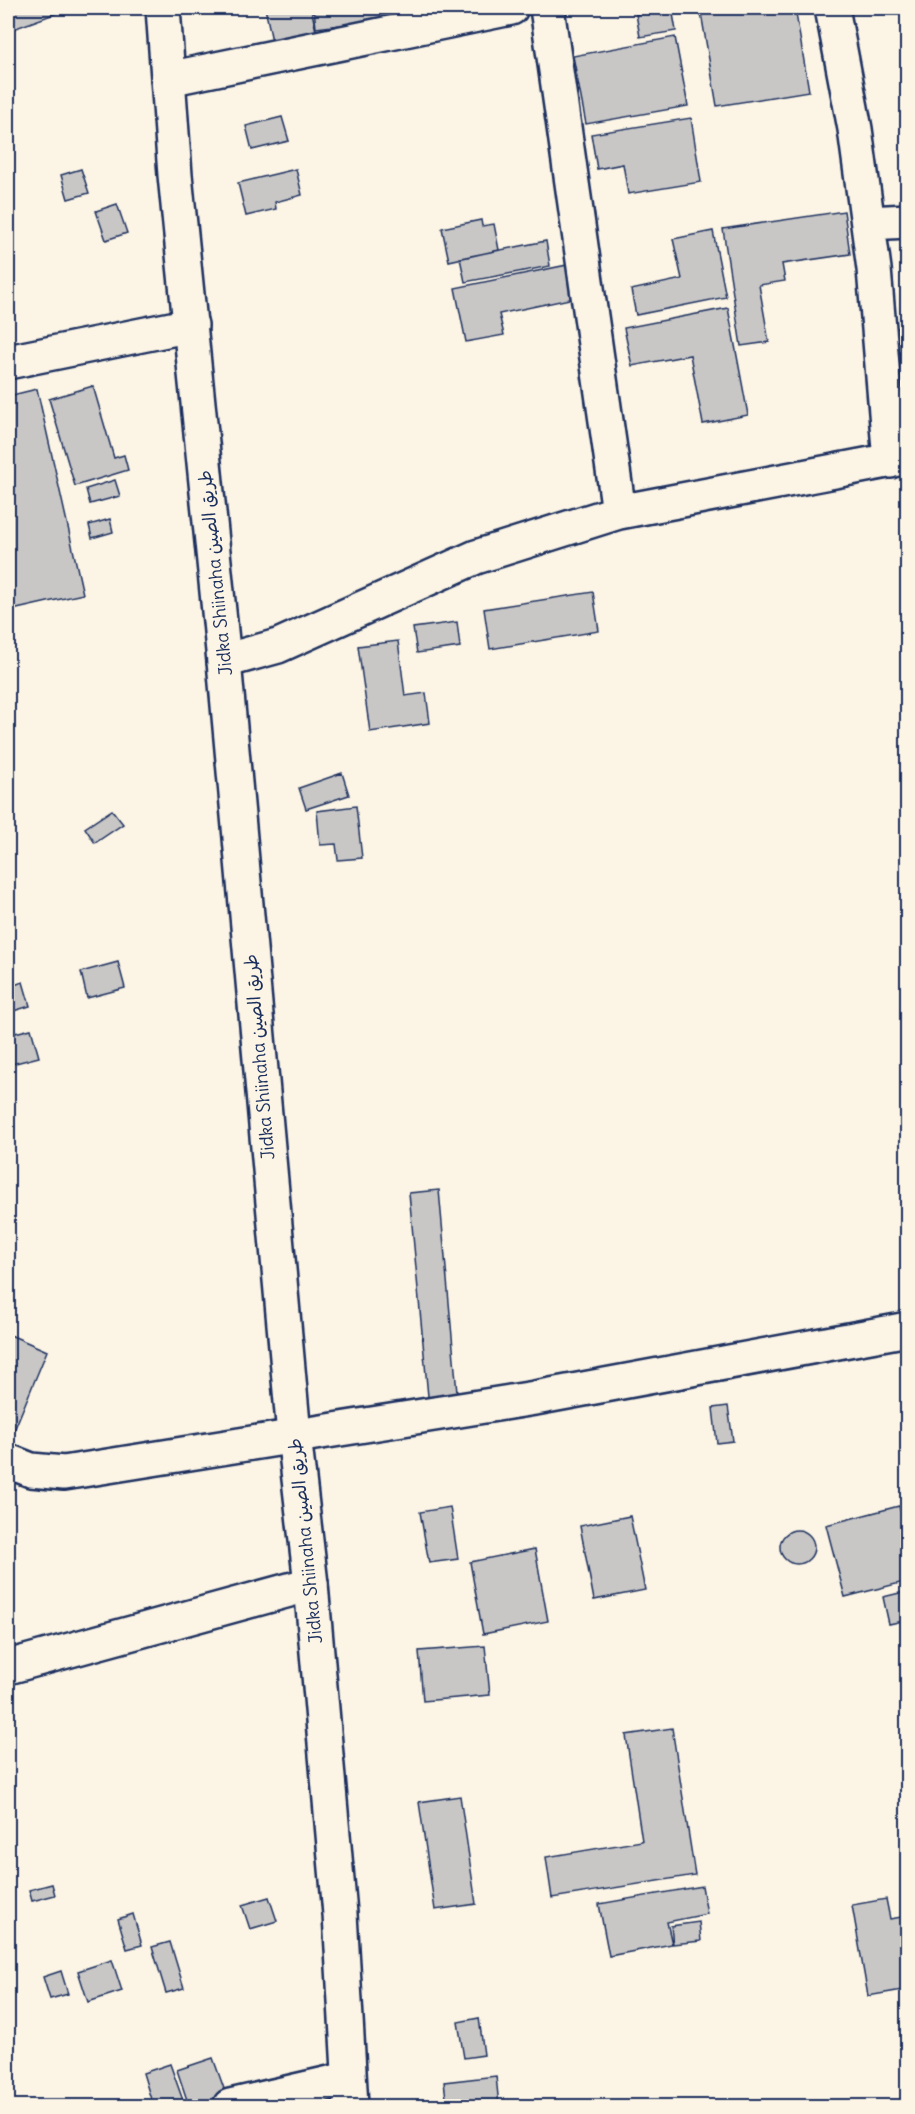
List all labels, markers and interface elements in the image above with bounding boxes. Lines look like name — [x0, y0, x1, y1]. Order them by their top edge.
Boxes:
street label: Jidka Shiinaha طريق الصين — [193, 469, 237, 677]
street label: Jidka Shiinaha طريق الصين — [239, 953, 279, 1161]
street label: Jidka Shiinaha طريق الصين — [283, 1437, 327, 1645]

